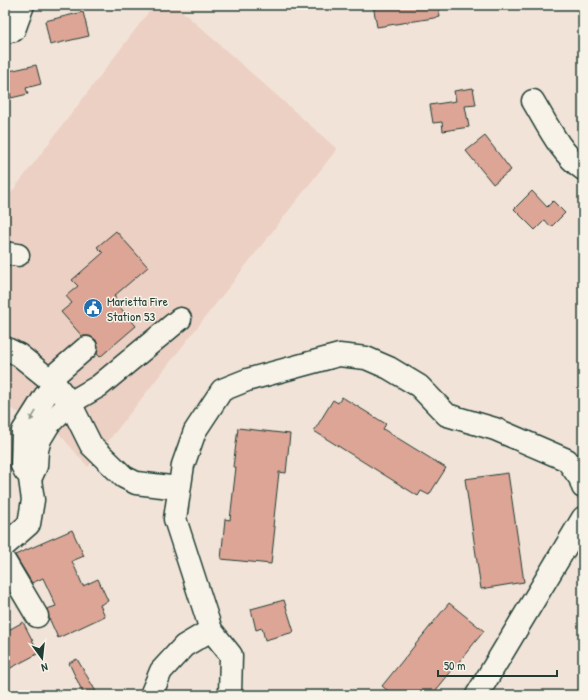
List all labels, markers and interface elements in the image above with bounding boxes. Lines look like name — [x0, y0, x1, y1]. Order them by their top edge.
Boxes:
place label: Marietta Fire Station 53 — [107, 292, 168, 325]
public building icon: Marietta Fire Station 53 — [82, 297, 104, 319]
one-way arrow — [29, 410, 36, 422]
north arrow — [22, 638, 62, 678]
scale bar — [438, 652, 557, 678]
text: 50 m — [444, 657, 465, 674]
text: N — [40, 660, 49, 675]

